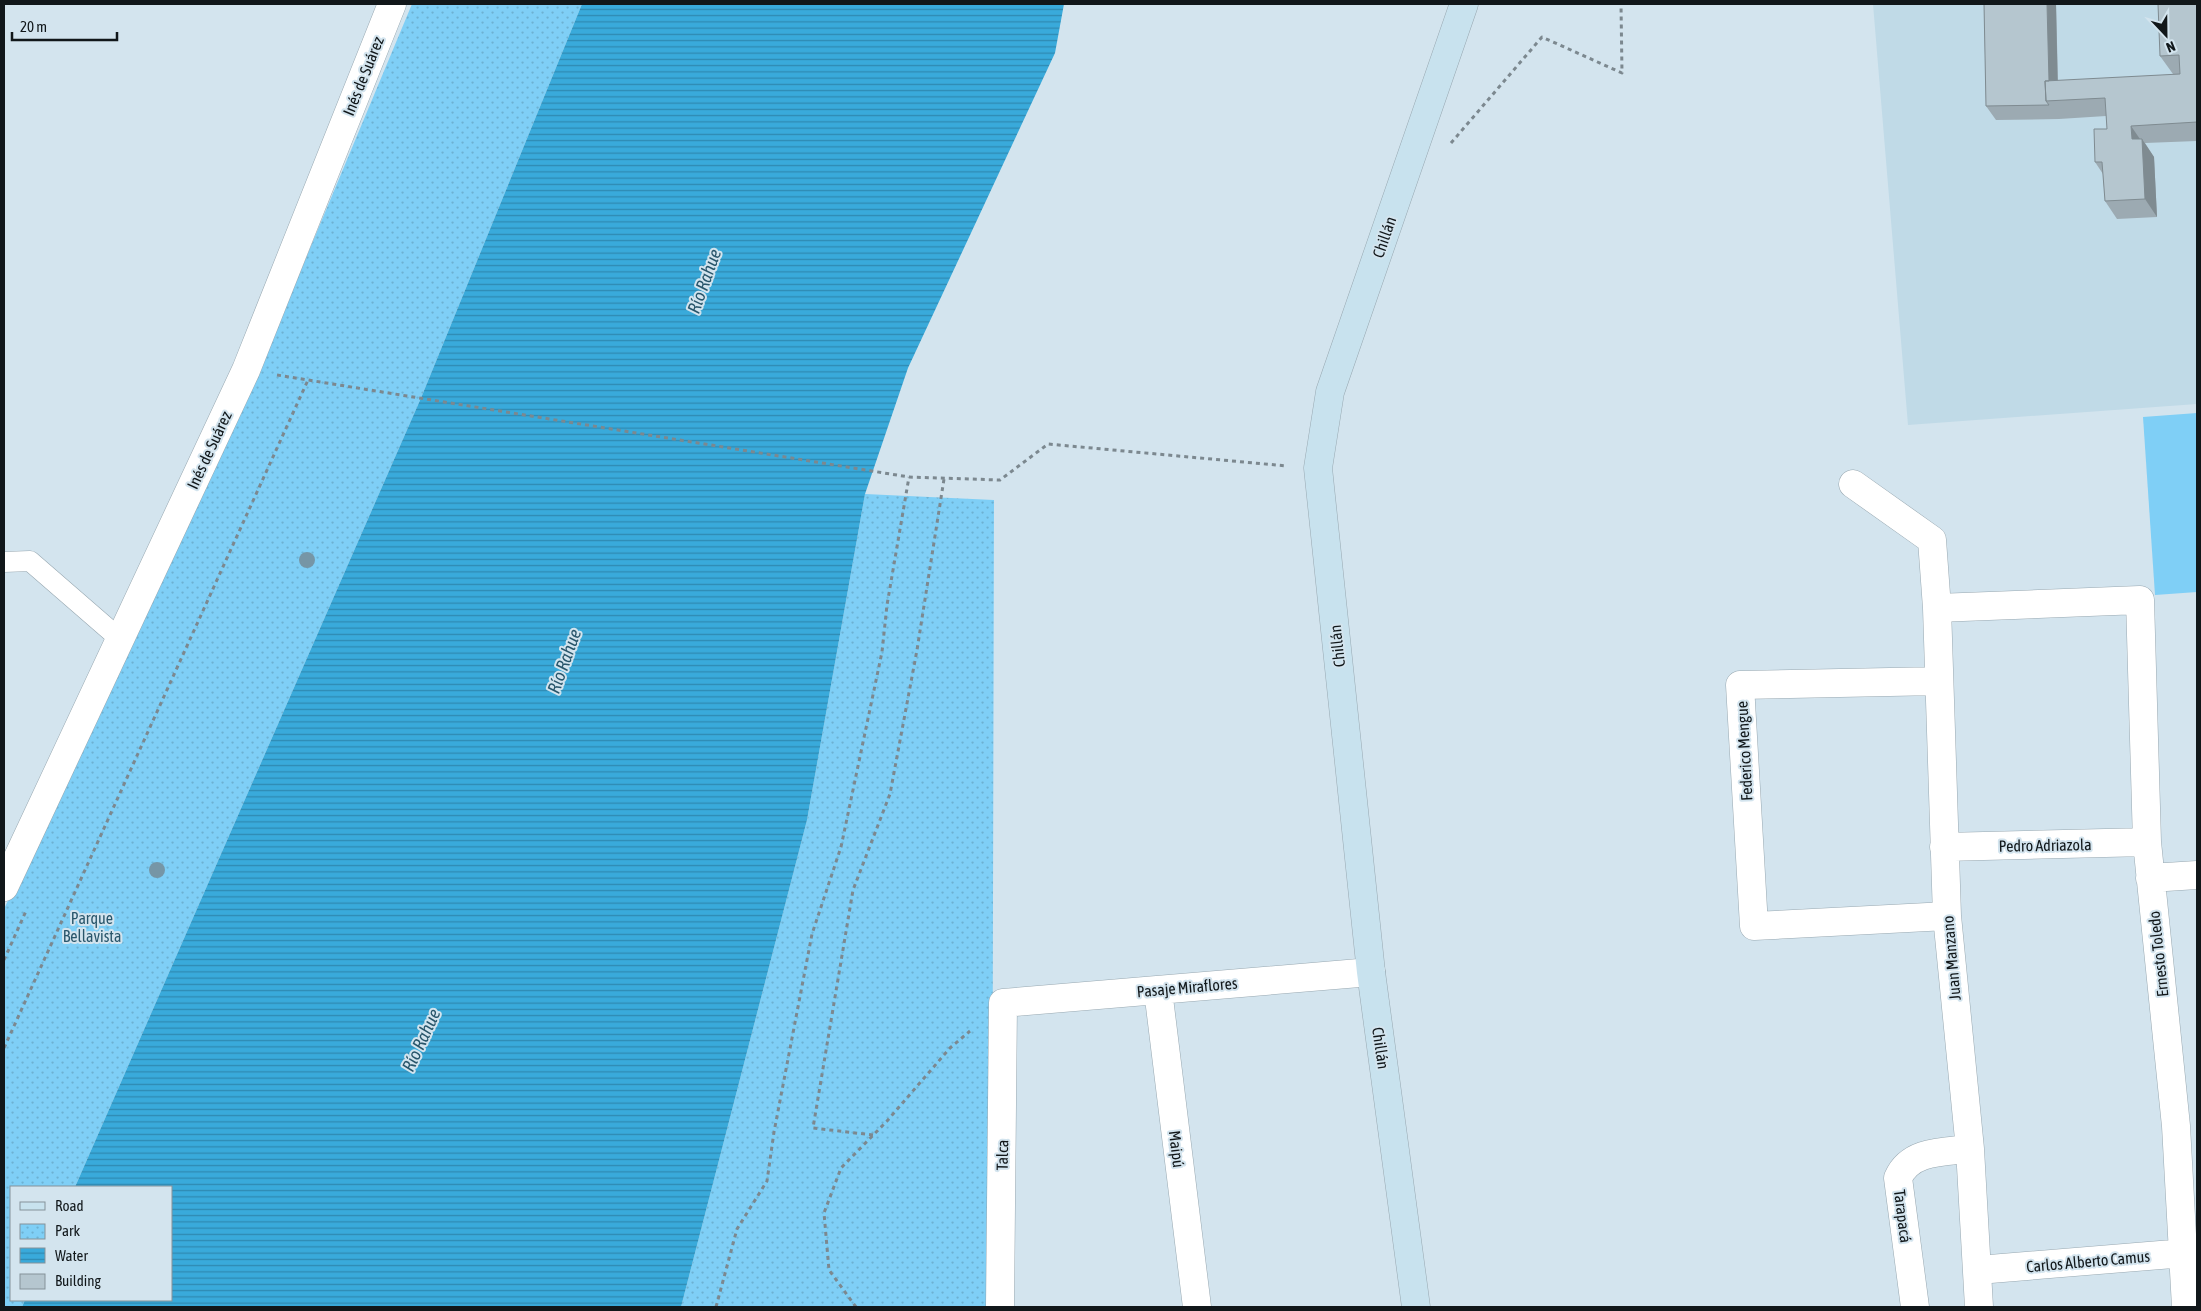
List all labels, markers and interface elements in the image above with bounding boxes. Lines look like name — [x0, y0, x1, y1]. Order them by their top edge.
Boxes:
scale bar — [12, 10, 118, 42]
north arrow — [2141, 10, 2191, 60]
text: 20 m — [20, 18, 47, 35]
street label: Inés de Suárez — [339, 34, 387, 118]
text: N — [2164, 38, 2178, 56]
street label: Chillán — [1369, 214, 1399, 260]
water label: Río Rahue — [683, 246, 725, 316]
street label: Inés de Suárez — [183, 408, 235, 492]
street label: Chillán — [1326, 624, 1348, 668]
water label: Río Rahue — [543, 626, 585, 696]
street label: Federico Mengue — [1732, 701, 1757, 801]
street label: Pedro Adriazola — [1998, 835, 2092, 855]
park label: Parque Bellavista — [63, 909, 121, 945]
street label: Ernesto Toledo — [2145, 910, 2171, 998]
street label: Juan Manzano — [1938, 915, 1964, 1001]
street label: Pasaje Miraflores — [1136, 974, 1239, 1001]
water label: Río Rahue — [397, 1005, 445, 1075]
street label: Chillán — [1369, 1026, 1393, 1070]
street label: Maipú — [1165, 1129, 1188, 1169]
street label: Talca — [993, 1139, 1011, 1171]
legend — [10, 1186, 172, 1301]
street label: Tarapacá — [1890, 1188, 1915, 1244]
text: Road — [55, 1197, 84, 1214]
text: Park — [55, 1222, 80, 1239]
text: Water — [55, 1247, 88, 1264]
street label: Carlos Alberto Camus — [2025, 1247, 2151, 1275]
text: Building — [55, 1272, 101, 1289]

